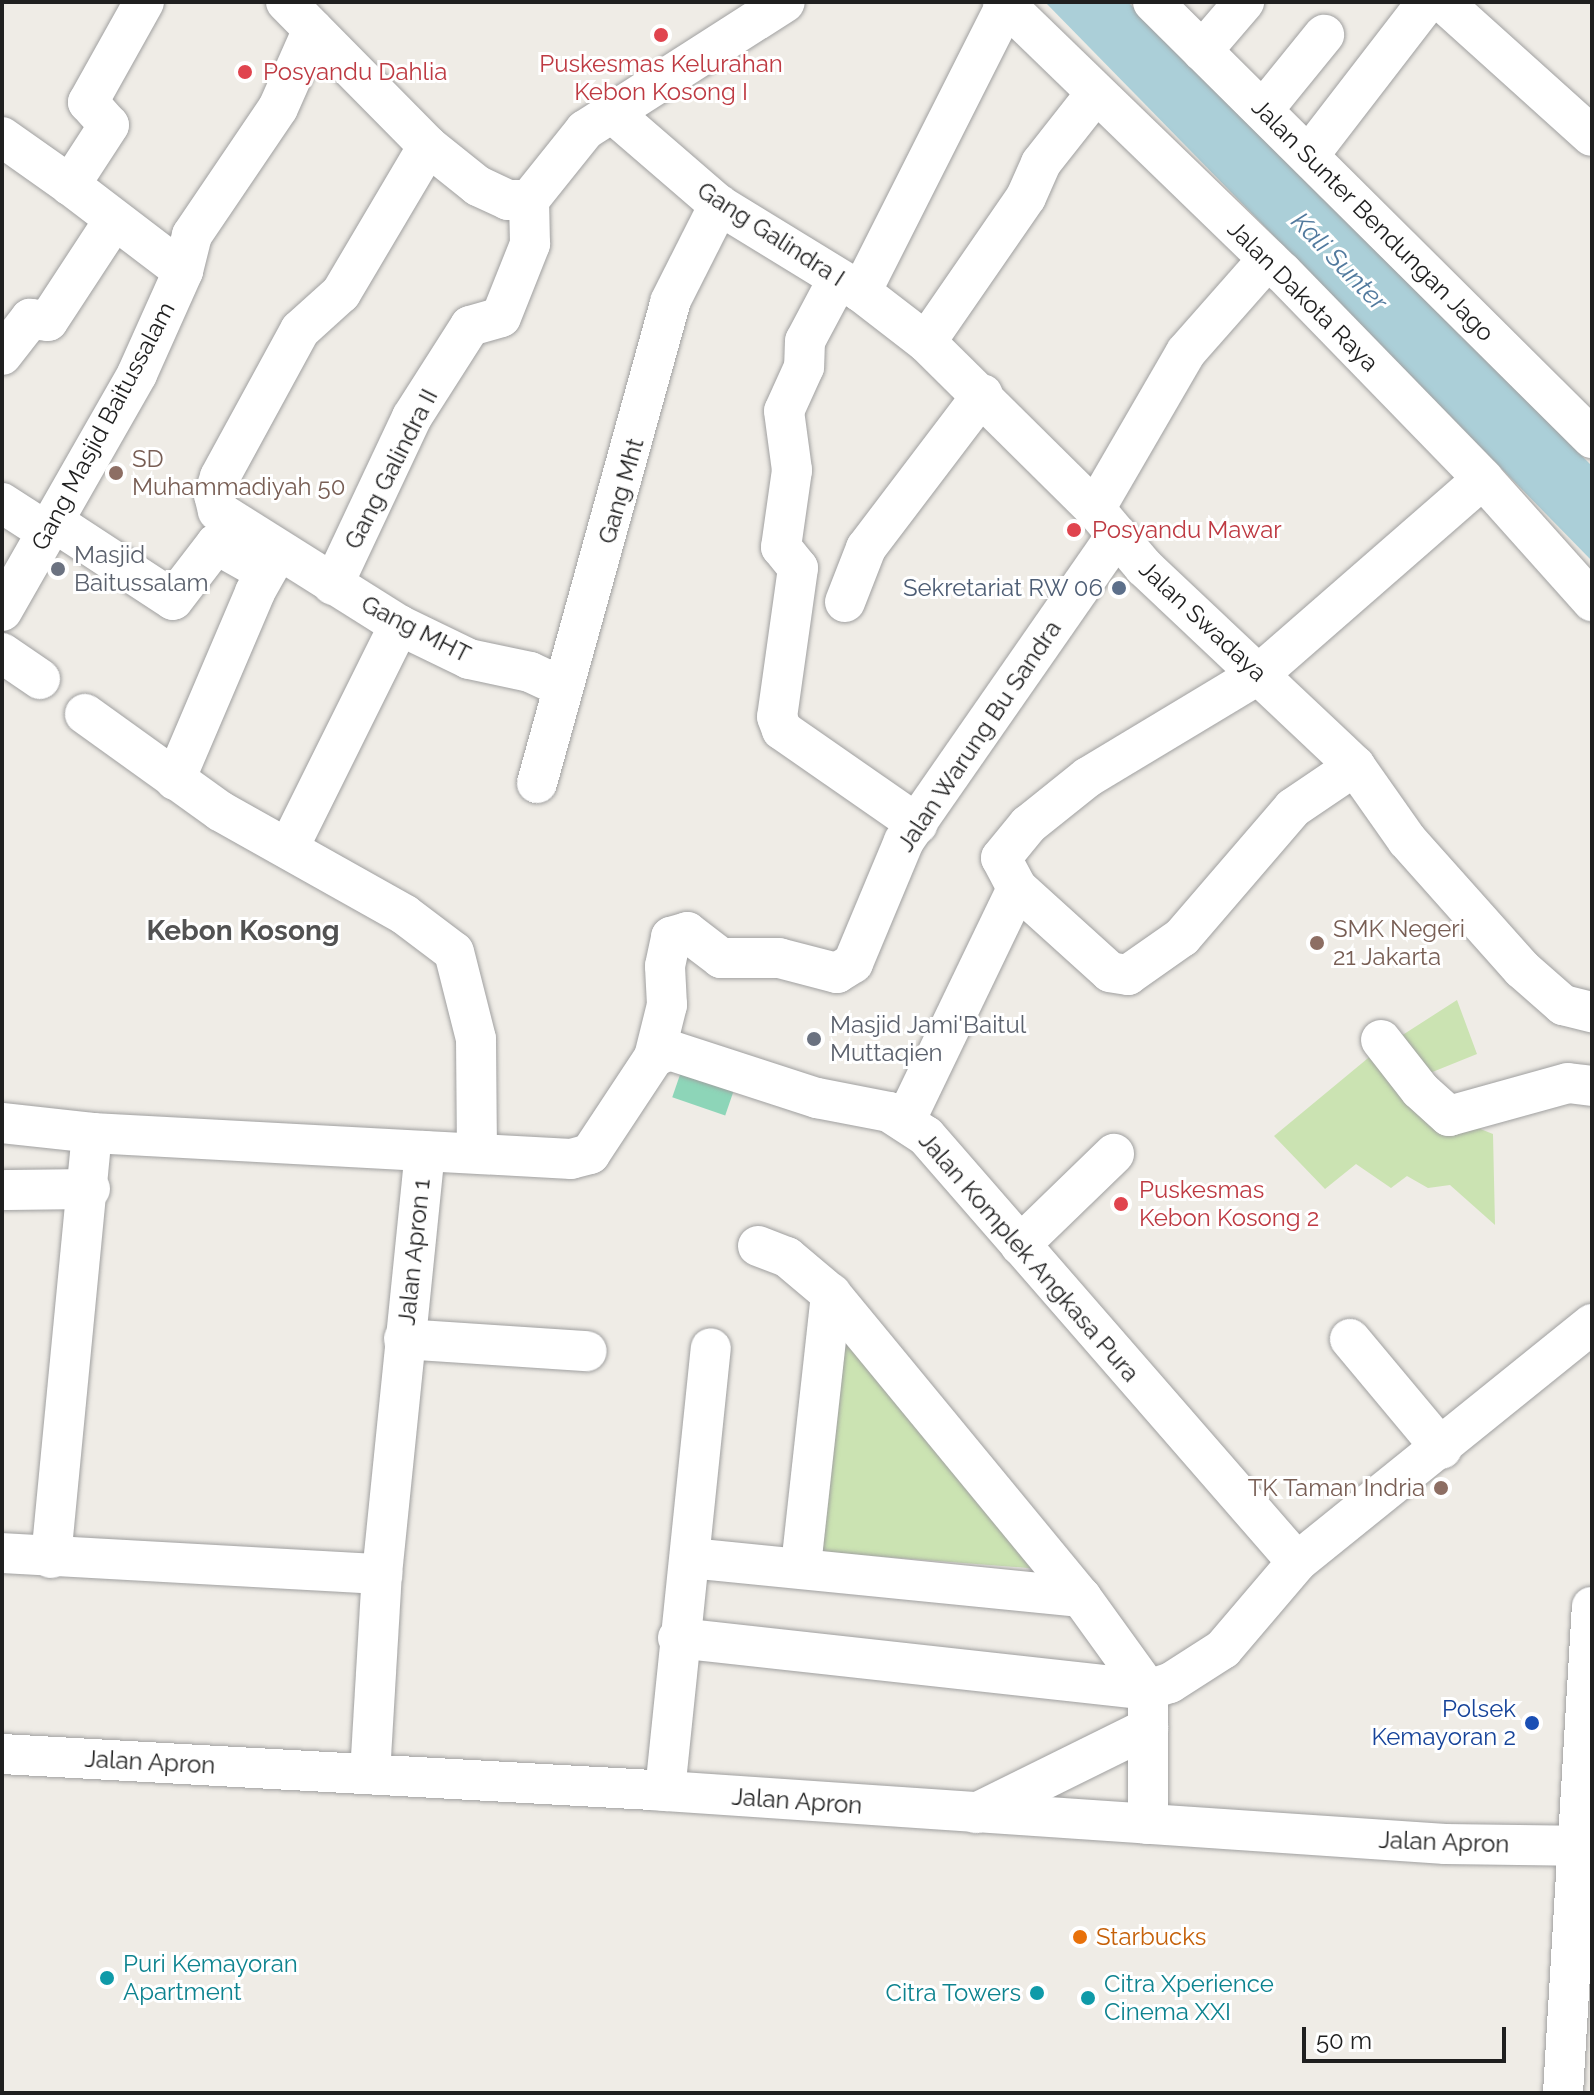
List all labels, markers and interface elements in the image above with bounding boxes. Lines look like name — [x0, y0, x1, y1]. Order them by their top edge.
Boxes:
marker: Puskesmas Kelurahan Kebon Kosong I — [650, 24, 672, 46]
place label: Puskesmas Kelurahan Kebon Kosong I — [539, 50, 783, 106]
place label: Posyandu Dahlia — [263, 58, 447, 86]
marker: Posyandu Dahlia — [234, 61, 256, 83]
street label: Jalan Sunter Bendungan Jago — [1245, 92, 1501, 348]
street label: Gang Galindra I — [692, 176, 850, 292]
water label: Kali Sunter — [1284, 206, 1394, 318]
street label: Jalan Dakota Raya — [1222, 215, 1384, 377]
street label: Gang Masjid Baitussalam — [25, 297, 181, 555]
street label: Gang Galindra II — [338, 384, 444, 554]
street label: Gang Mht — [592, 435, 650, 547]
place label: SD Muhammadiyah 50 — [132, 445, 345, 501]
marker: SD Muhammadiyah 50 — [107, 464, 125, 482]
place label: Posyandu Mawar — [1092, 516, 1282, 544]
marker: Posyandu Mawar — [1063, 519, 1085, 541]
place label: Masjid Baitussalam — [74, 541, 209, 597]
street label: Jalan Swadaya — [1133, 555, 1273, 687]
marker: Masjid Baitussalam — [49, 560, 67, 578]
place label: Sekretariat RW 06 — [902, 574, 1103, 602]
marker: Sekretariat RW 06 — [1110, 579, 1128, 597]
street label: Gang MHT — [357, 589, 475, 669]
street label: Jalan Warung Bu Sandra — [891, 615, 1067, 857]
district label: Kebon Kosong — [146, 914, 340, 948]
place label: SMK Negeri 21 Jakarta — [1333, 915, 1465, 971]
marker: SMK Negeri 21 Jakarta — [1308, 934, 1326, 952]
place label: Masjid Jami'Baitul Muttaqien — [830, 1011, 1027, 1067]
marker: Masjid Jami'Baitul Muttaqien — [805, 1030, 823, 1048]
street label: Jalan Komplek Angkasa Pura — [913, 1126, 1145, 1388]
place label: Puskesmas Kebon Kosong 2 — [1139, 1176, 1319, 1232]
street label: Jalan Apron 1 — [392, 1177, 436, 1327]
marker: Puskesmas Kebon Kosong 2 — [1110, 1193, 1132, 1215]
place label: TK Taman Indria — [1247, 1474, 1425, 1502]
marker: TK Taman Indria — [1432, 1479, 1450, 1497]
place label: Polsek Kemayoran 2 — [1372, 1695, 1516, 1751]
marker: Polsek Kemayoran 2 — [1523, 1714, 1541, 1732]
street label: Jalan Apron — [84, 1744, 216, 1780]
street label: Jalan Apron — [730, 1782, 864, 1820]
street label: Jalan Apron — [1378, 1825, 1510, 1859]
place label: Starbucks — [1096, 1923, 1206, 1951]
marker: Starbucks — [1071, 1928, 1089, 1946]
place label: Puri Kemayoran Apartment — [123, 1950, 298, 2006]
marker: Puri Kemayoran Apartment — [98, 1969, 116, 1987]
place label: Citra Xperience Cinema XXI — [1104, 1970, 1274, 2026]
place label: Citra Towers — [885, 1979, 1021, 2007]
marker: Citra Towers — [1028, 1984, 1046, 2002]
marker: Citra Xperience Cinema XXI — [1079, 1989, 1097, 2007]
scale bar — [1306, 2011, 1510, 2061]
text: 50 m — [1316, 2026, 1372, 2055]

